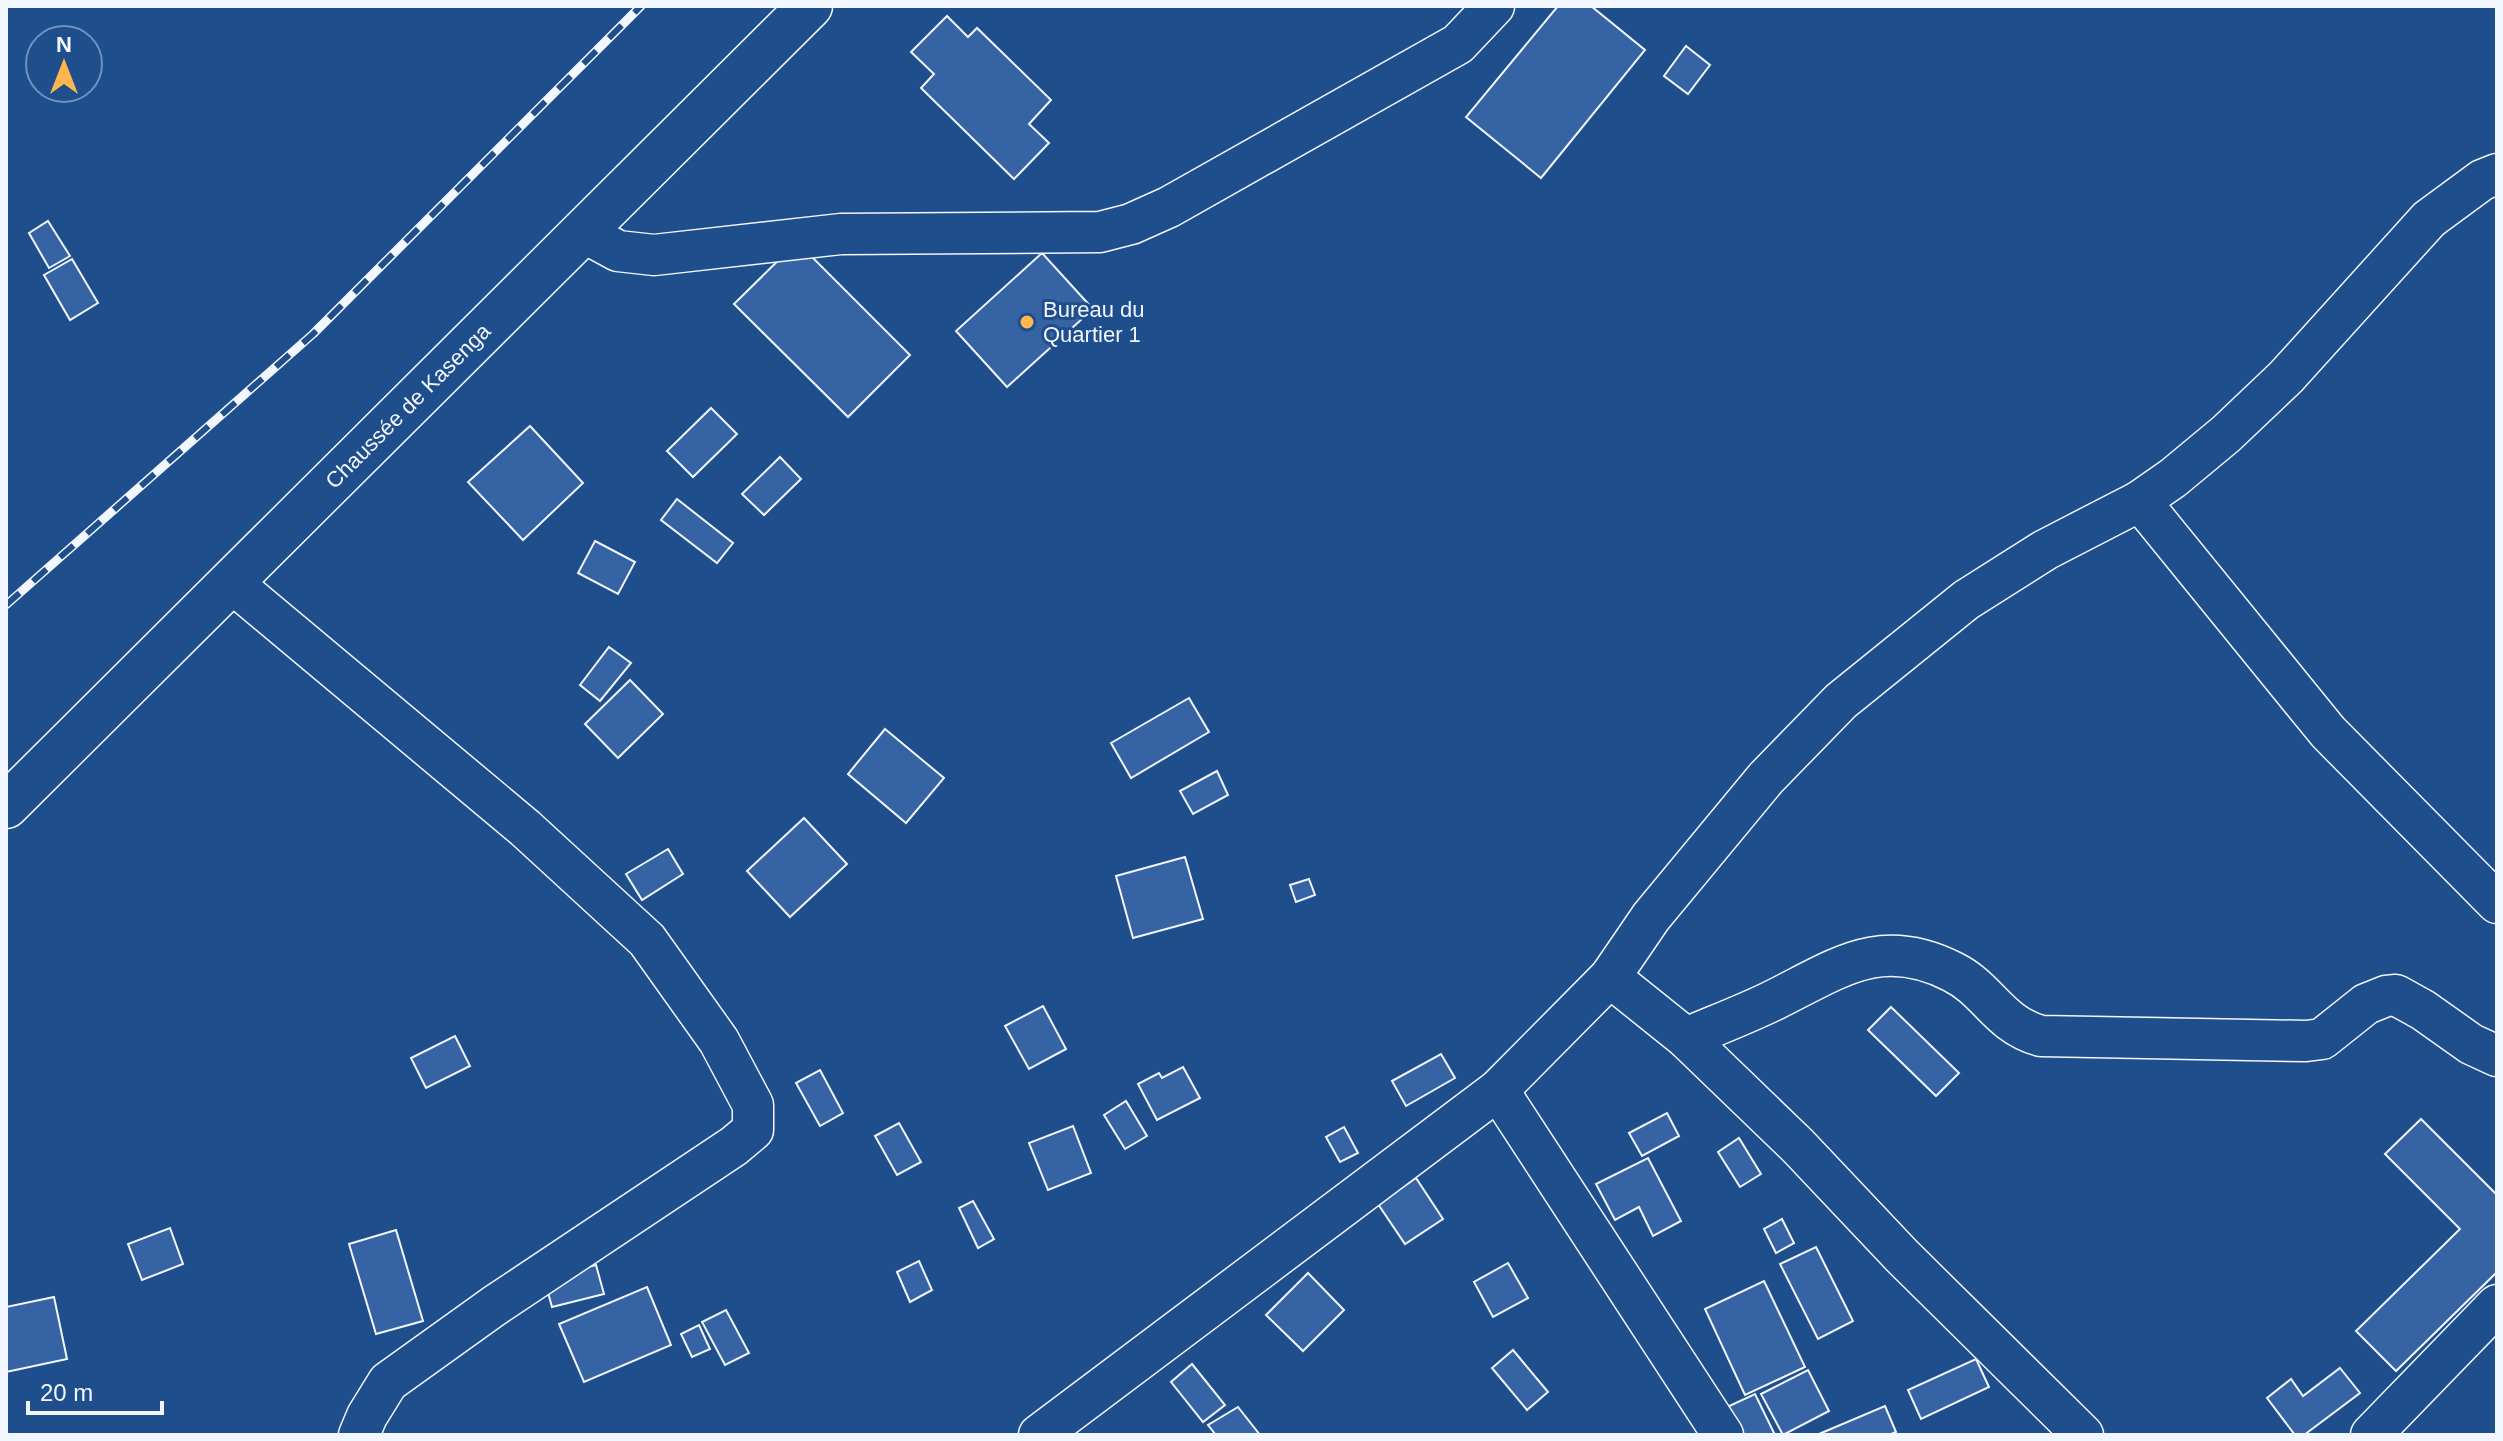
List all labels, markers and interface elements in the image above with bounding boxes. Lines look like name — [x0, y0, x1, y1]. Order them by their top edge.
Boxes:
north arrow — [24, 24, 104, 104]
text: N — [56, 32, 72, 57]
place label: Bureau du Quartier 1 — [1043, 297, 1145, 347]
marker: Bureau du Quartier 1 — [1018, 313, 1036, 331]
street label: Chaussée de Kasenga — [320, 318, 496, 494]
scale bar — [28, 1365, 162, 1415]
text: 20 m — [40, 1379, 93, 1406]

